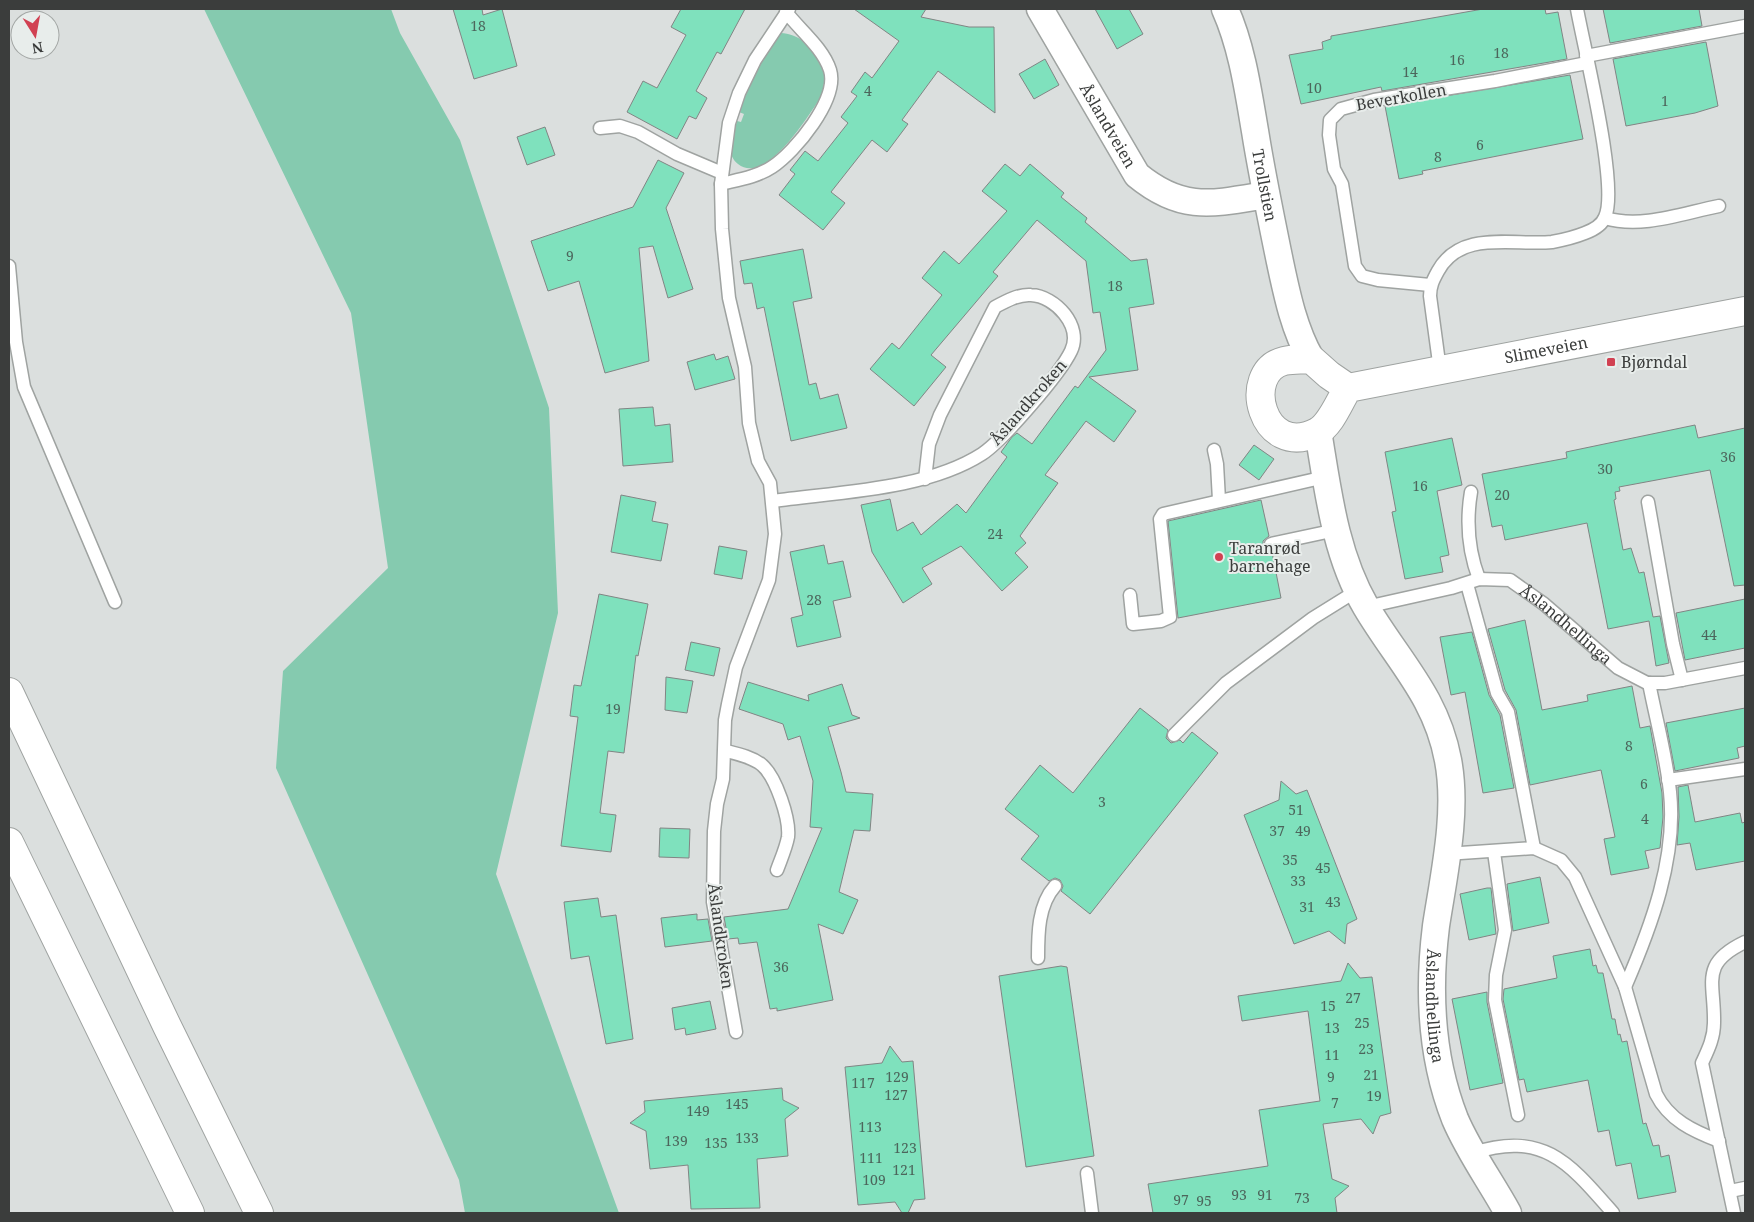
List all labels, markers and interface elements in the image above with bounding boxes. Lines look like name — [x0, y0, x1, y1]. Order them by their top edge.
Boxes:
north arrow — [10, 10, 60, 60]
house number: 18 — [470, 16, 486, 35]
text: N — [30, 38, 45, 59]
house number: 18 — [1493, 43, 1509, 62]
house number: 16 — [1449, 50, 1465, 69]
house number: 14 — [1402, 62, 1418, 81]
house number: 10 — [1306, 78, 1322, 97]
street label: Beverkollen — [1354, 78, 1448, 116]
street label: Åslandveien — [1075, 79, 1141, 172]
house number: 4 — [864, 81, 872, 100]
house number: 1 — [1661, 91, 1669, 110]
house number: 6 — [1476, 135, 1484, 154]
street label: Trollstien — [1247, 147, 1282, 223]
house number: 8 — [1434, 147, 1442, 166]
house number: 9 — [566, 246, 574, 265]
house number: 18 — [1107, 276, 1123, 295]
street label: Slimeveien — [1502, 331, 1589, 368]
place label: Bjørndal — [1621, 351, 1687, 373]
street label: Åslandkroken — [985, 355, 1071, 449]
marker: Bjørndal — [1605, 356, 1617, 368]
house number: 36 — [1720, 447, 1736, 466]
house number: 30 — [1597, 459, 1613, 478]
house number: 16 — [1412, 476, 1428, 495]
house number: 20 — [1494, 485, 1510, 504]
house number: 24 — [987, 524, 1003, 543]
place label: Taranrød barnehage — [1229, 537, 1311, 577]
marker: Taranrød barnehage — [1213, 551, 1225, 563]
street label: Åslandhellinga — [1515, 579, 1617, 669]
house number: 28 — [806, 590, 822, 609]
house number: 44 — [1701, 625, 1717, 644]
house number: 19 — [605, 699, 621, 718]
house number: 8 — [1625, 736, 1633, 755]
house number: 6 — [1640, 774, 1648, 793]
house number: 3 — [1098, 792, 1106, 811]
house number: 51 — [1288, 800, 1304, 819]
house number: 4 — [1641, 809, 1649, 828]
house number: 37 — [1269, 821, 1285, 840]
house number: 49 — [1295, 821, 1311, 840]
house number: 35 — [1282, 850, 1298, 869]
house number: 45 — [1315, 858, 1331, 877]
house number: 33 — [1290, 871, 1306, 890]
street label: Åslandkroken — [703, 882, 739, 990]
house number: 43 — [1325, 892, 1341, 911]
house number: 31 — [1299, 897, 1315, 916]
street label: Åslandhellinga — [1421, 948, 1450, 1065]
house number: 36 — [773, 957, 789, 976]
house number: 27 — [1345, 988, 1361, 1007]
house number: 15 — [1320, 996, 1336, 1015]
house number: 25 — [1354, 1013, 1370, 1032]
house number: 13 — [1324, 1018, 1340, 1037]
house number: 23 — [1358, 1039, 1374, 1058]
house number: 11 — [1324, 1045, 1340, 1064]
house number: 21 — [1363, 1065, 1379, 1084]
house number: 129 — [885, 1067, 909, 1086]
house number: 9 — [1327, 1067, 1335, 1086]
house number: 117 — [851, 1073, 875, 1092]
house number: 127 — [884, 1085, 908, 1104]
house number: 19 — [1366, 1086, 1382, 1105]
house number: 7 — [1331, 1093, 1339, 1112]
house number: 145 — [725, 1094, 749, 1113]
house number: 149 — [686, 1101, 710, 1120]
house number: 113 — [858, 1117, 882, 1136]
house number: 133 — [735, 1128, 759, 1147]
house number: 139 — [664, 1131, 688, 1150]
house number: 135 — [704, 1133, 728, 1152]
house number: 123 — [893, 1138, 917, 1157]
house number: 111 — [859, 1148, 883, 1167]
house number: 121 — [892, 1160, 916, 1179]
house number: 109 — [862, 1170, 886, 1189]
house number: 93 — [1231, 1185, 1247, 1204]
house number: 91 — [1257, 1185, 1273, 1204]
house number: 73 — [1294, 1188, 1310, 1207]
house number: 97 — [1173, 1190, 1189, 1209]
house number: 95 — [1196, 1191, 1212, 1210]

